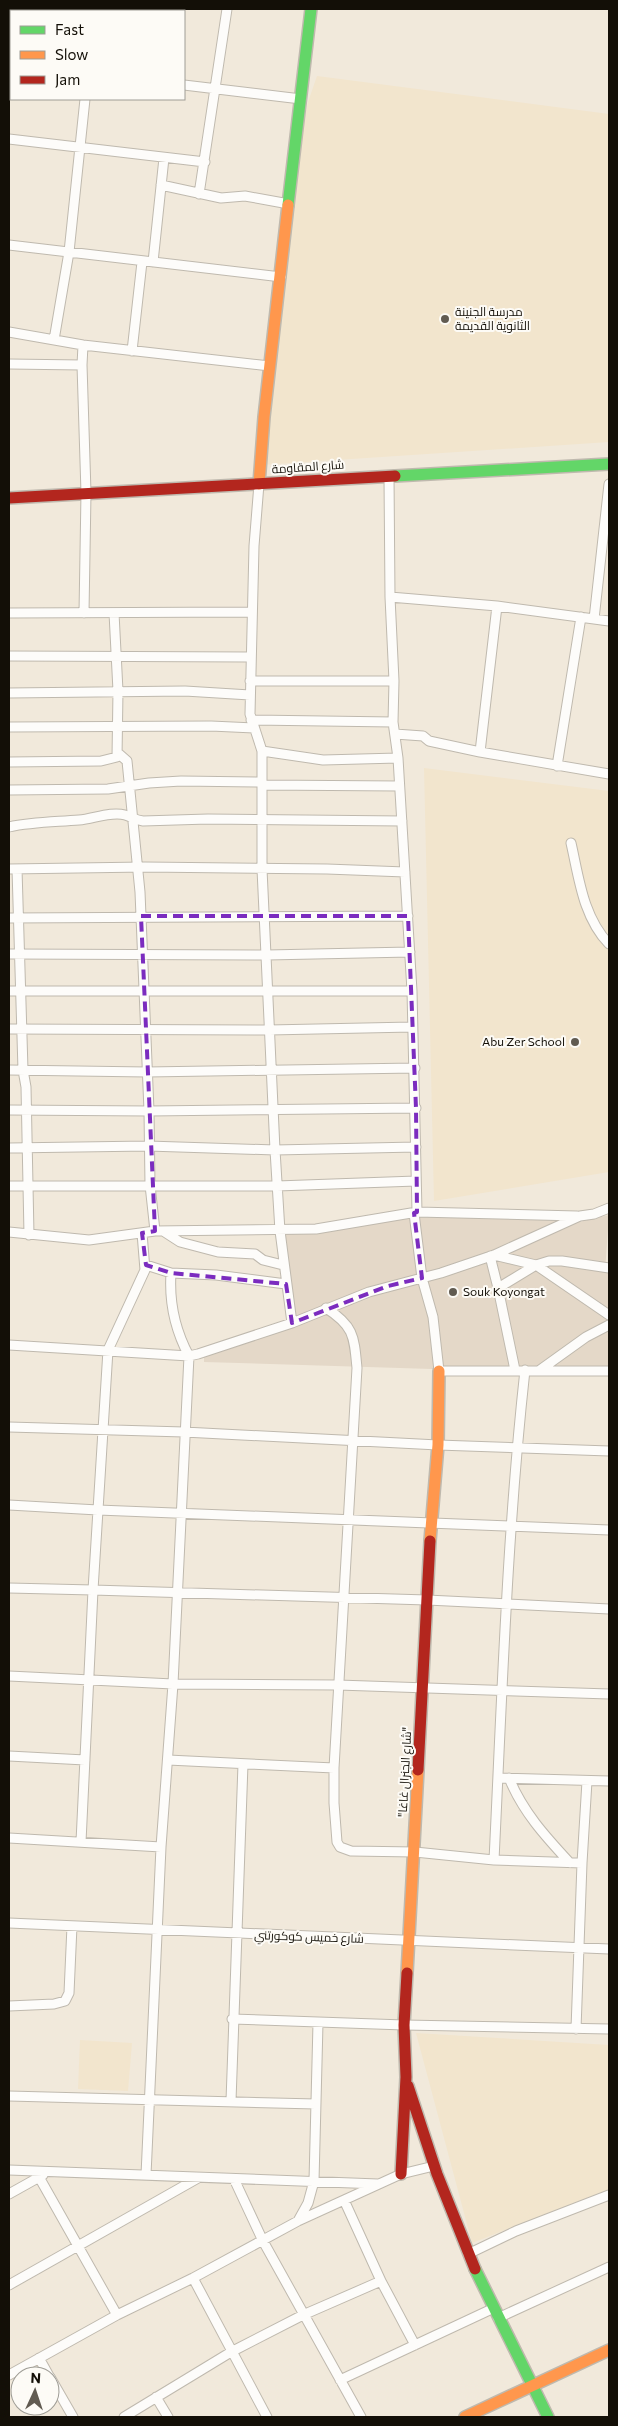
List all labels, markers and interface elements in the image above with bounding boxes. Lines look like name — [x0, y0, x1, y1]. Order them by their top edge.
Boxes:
legend — [10, 10, 185, 100]
text: Fast — [55, 20, 84, 38]
text: Slow — [55, 45, 88, 63]
text: Jam — [55, 70, 80, 88]
place label: مدرسة الجنينة الثانوية القديمة — [455, 304, 530, 333]
marker: مدرسة الجنينة الثانوية القديمة — [439, 313, 451, 325]
street label: شارع المقاومة — [271, 456, 345, 478]
place label: Abu Zer School — [482, 1034, 565, 1048]
marker: Abu Zer School — [569, 1036, 581, 1048]
place label: Souk Koyongat — [463, 1284, 545, 1298]
marker: Souk Koyongat — [447, 1286, 459, 1298]
street label: "شارع الجنرال غاغا" — [395, 1727, 415, 1817]
street label: شارع خميس كوكورتني — [254, 1927, 364, 1949]
north arrow — [10, 2366, 60, 2416]
text: N — [30, 2369, 41, 2386]

